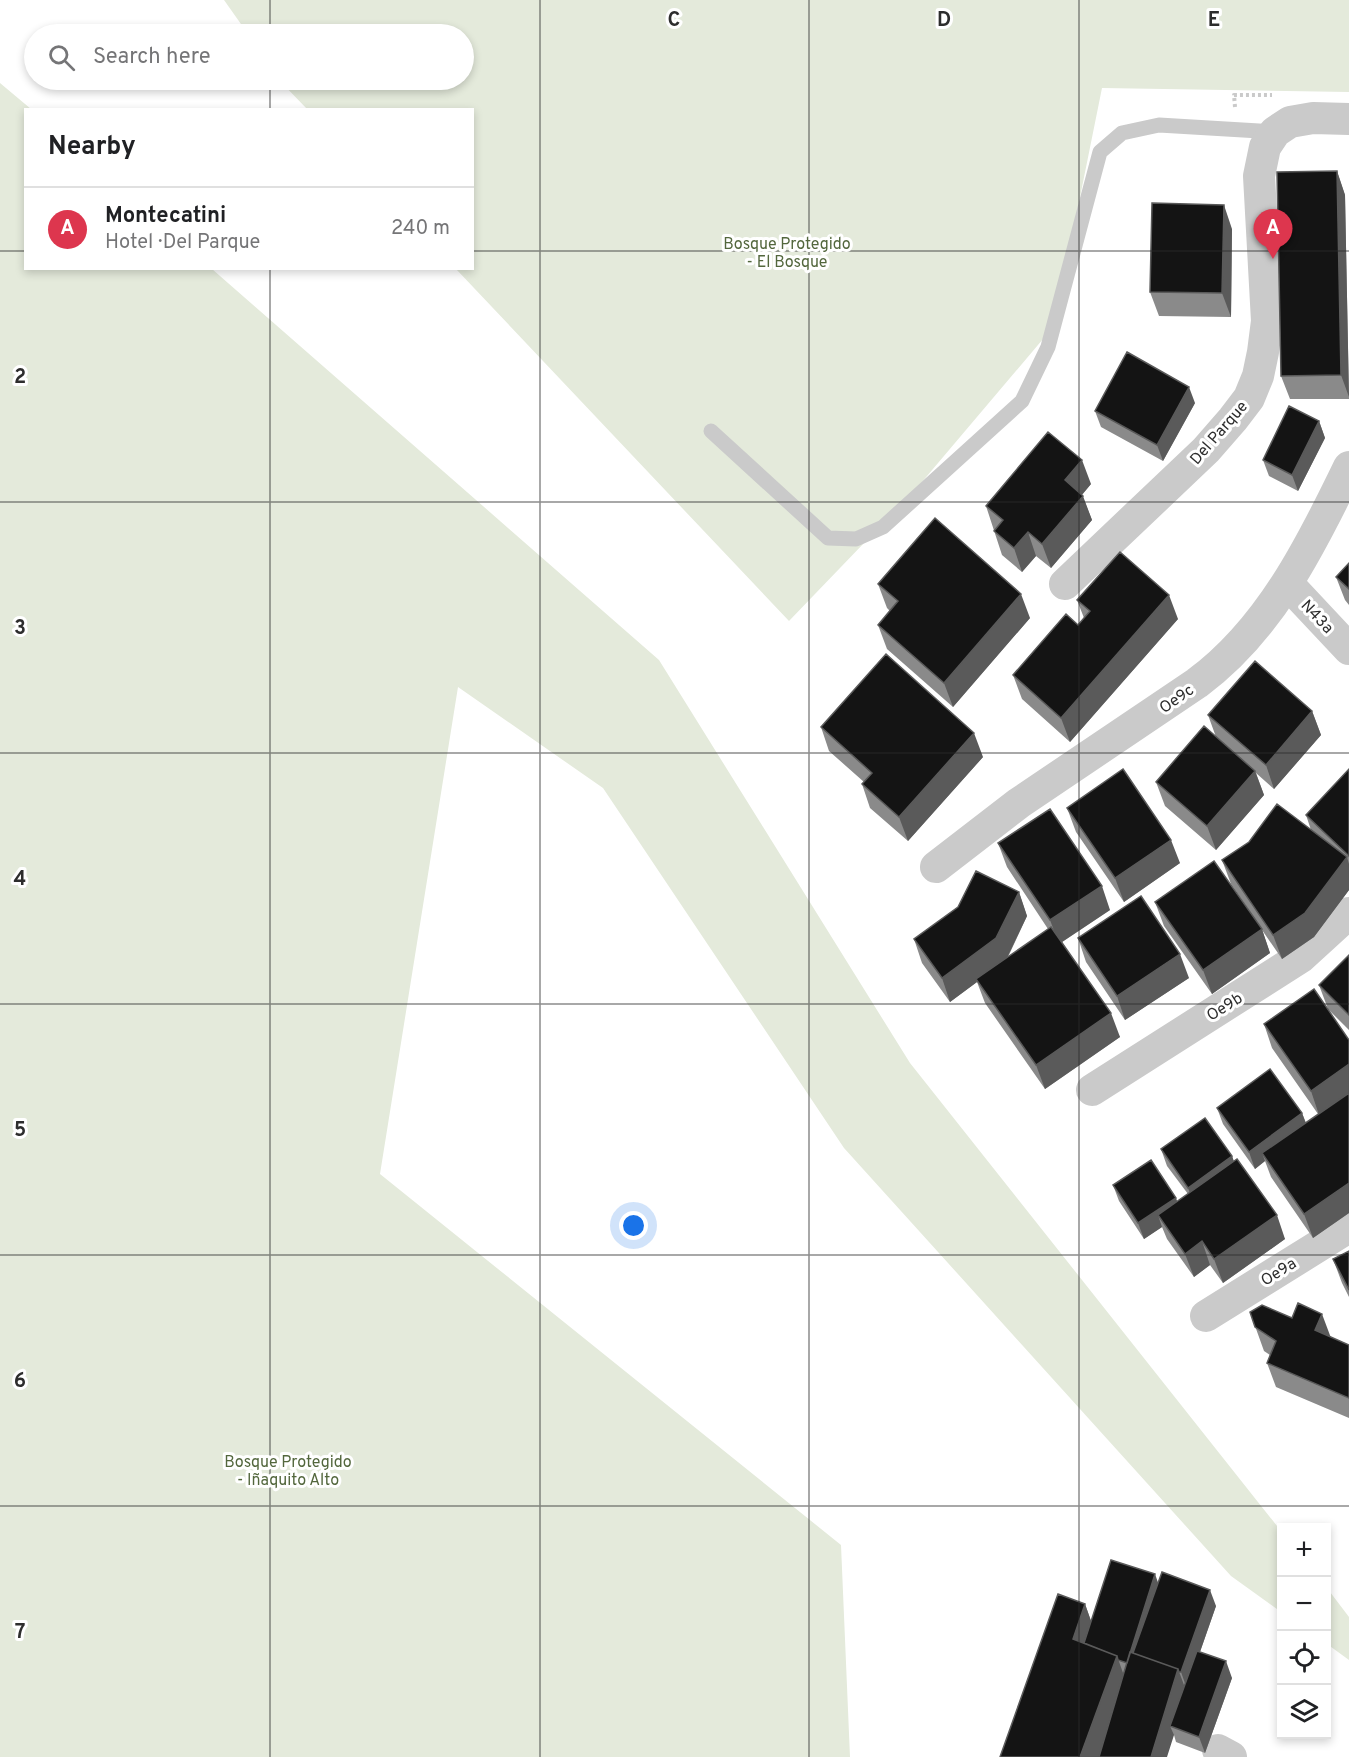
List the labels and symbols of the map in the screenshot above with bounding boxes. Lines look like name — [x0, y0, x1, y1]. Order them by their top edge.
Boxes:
text: C — [668, 8, 680, 34]
text: D — [937, 8, 951, 34]
text: E — [1208, 8, 1220, 34]
pin: A — [1254, 210, 1292, 259]
park label: Bosque Protegido - El Bosque — [723, 235, 851, 273]
text: 2 — [14, 365, 26, 391]
street label: Del Parque — [1186, 397, 1253, 469]
street label: N43a — [1296, 596, 1337, 638]
text: 3 — [14, 616, 26, 642]
street label: Oe9c — [1156, 681, 1198, 719]
text: 4 — [14, 867, 26, 893]
street label: Oe9b — [1203, 989, 1247, 1026]
text: 5 — [14, 1118, 26, 1144]
your location — [619, 1211, 648, 1240]
street label: Oe9a — [1258, 1254, 1301, 1291]
text: 6 — [14, 1369, 26, 1395]
park label: Bosque Protegido - Iñaquito Alto — [224, 1453, 352, 1491]
text: 7 — [15, 1620, 25, 1646]

